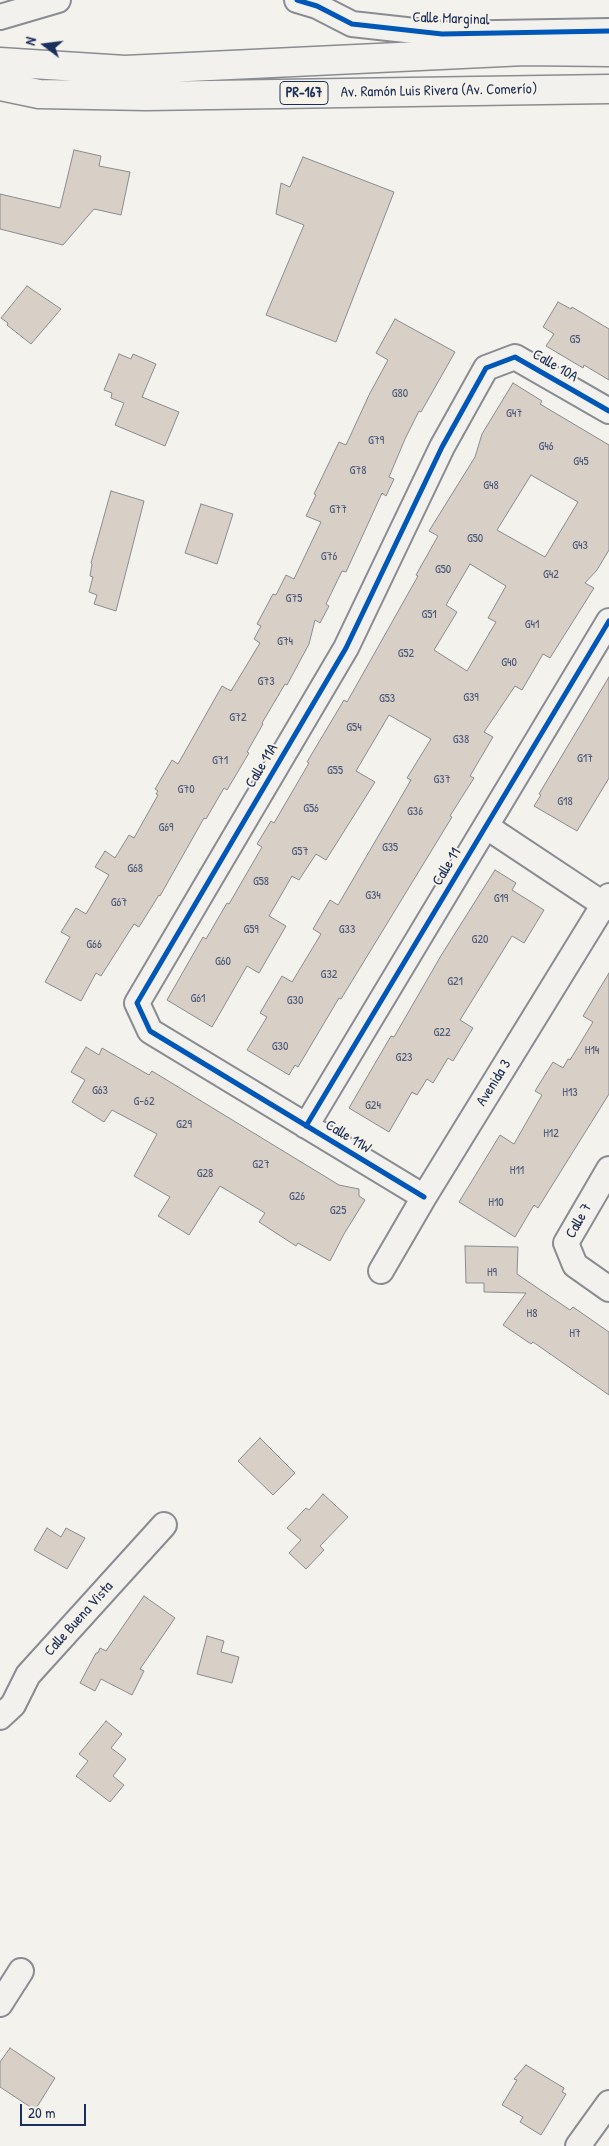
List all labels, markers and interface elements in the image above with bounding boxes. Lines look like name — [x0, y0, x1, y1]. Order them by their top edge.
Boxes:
street label: Calle Marginal — [412, 9, 490, 29]
north arrow — [20, 20, 70, 70]
text: N — [20, 35, 40, 47]
street label: Av. Ramón Luis Rivera (Av. Comerío) — [341, 80, 537, 102]
road number: PR-167 — [280, 82, 328, 105]
house number: G5 — [570, 333, 580, 347]
street label: Calle 10A — [529, 346, 581, 386]
house number: G80 — [392, 387, 408, 401]
house number: G47 — [506, 407, 522, 421]
house number: G79 — [368, 434, 384, 448]
house number: G46 — [538, 440, 554, 454]
house number: G45 — [573, 455, 589, 469]
house number: G78 — [350, 464, 366, 478]
house number: G48 — [483, 479, 499, 493]
house number: G77 — [329, 503, 347, 517]
house number: G50 — [467, 532, 483, 546]
house number: G43 — [572, 539, 588, 553]
house number: G76 — [321, 550, 337, 564]
house number: G50 — [435, 563, 451, 577]
house number: G42 — [543, 568, 559, 582]
house number: G75 — [286, 592, 302, 606]
house number: G51 — [421, 608, 437, 622]
house number: G41 — [525, 618, 539, 632]
house number: G74 — [277, 635, 293, 649]
house number: G52 — [398, 647, 414, 661]
house number: G40 — [501, 656, 517, 670]
house number: G73 — [257, 675, 275, 689]
house number: G39 — [463, 691, 479, 705]
house number: G53 — [379, 692, 395, 706]
house number: G72 — [229, 711, 247, 725]
house number: G54 — [346, 721, 362, 735]
house number: G38 — [453, 733, 469, 747]
street label: Calle 11A — [242, 741, 282, 791]
house number: G17 — [577, 752, 593, 766]
house number: G71 — [212, 754, 228, 768]
house number: G55 — [327, 764, 343, 778]
house number: G37 — [433, 773, 451, 787]
house number: G70 — [177, 783, 195, 797]
house number: G18 — [557, 795, 573, 809]
house number: G56 — [303, 802, 319, 816]
house number: G36 — [407, 805, 423, 819]
house number: G69 — [159, 821, 173, 835]
house number: G35 — [382, 841, 398, 855]
house number: G57 — [292, 845, 308, 859]
street label: Calle 11 — [429, 845, 465, 889]
house number: G68 — [127, 862, 143, 876]
house number: G58 — [253, 875, 269, 889]
house number: G34 — [365, 889, 381, 903]
house number: G19 — [494, 892, 508, 906]
house number: G67 — [111, 896, 127, 910]
house number: G59 — [243, 923, 259, 937]
house number: G33 — [339, 923, 355, 937]
house number: G20 — [472, 933, 488, 947]
house number: G66 — [86, 938, 102, 952]
house number: G60 — [215, 955, 231, 969]
house number: G32 — [321, 968, 337, 982]
house number: G21 — [447, 975, 463, 989]
house number: G61 — [191, 992, 205, 1006]
house number: G30 — [287, 994, 303, 1008]
house number: G22 — [434, 1026, 450, 1040]
house number: G30 — [272, 1040, 288, 1054]
house number: H14 — [585, 1044, 599, 1058]
house number: G23 — [396, 1051, 412, 1065]
street label: Avenida 3 — [473, 1056, 515, 1110]
house number: G63 — [92, 1084, 108, 1098]
house number: H13 — [562, 1086, 578, 1100]
house number: G-62 — [133, 1095, 155, 1109]
house number: G24 — [365, 1099, 381, 1113]
street label: Calle 11W — [322, 1116, 374, 1158]
house number: G29 — [176, 1118, 192, 1132]
house number: H12 — [543, 1127, 559, 1141]
house number: G27 — [252, 1158, 270, 1172]
house number: H11 — [510, 1164, 524, 1178]
house number: G28 — [197, 1167, 213, 1181]
house number: G26 — [289, 1190, 305, 1204]
house number: H10 — [488, 1196, 504, 1210]
street label: Calle 7 — [562, 1200, 596, 1242]
house number: G25 — [330, 1204, 346, 1218]
house number: H9 — [487, 1266, 497, 1280]
house number: H8 — [527, 1307, 537, 1321]
house number: H7 — [569, 1327, 581, 1341]
street label: Calle Buena Vista — [41, 1578, 117, 1660]
scale bar — [22, 2094, 89, 2126]
text: 20 m — [28, 2102, 55, 2123]

